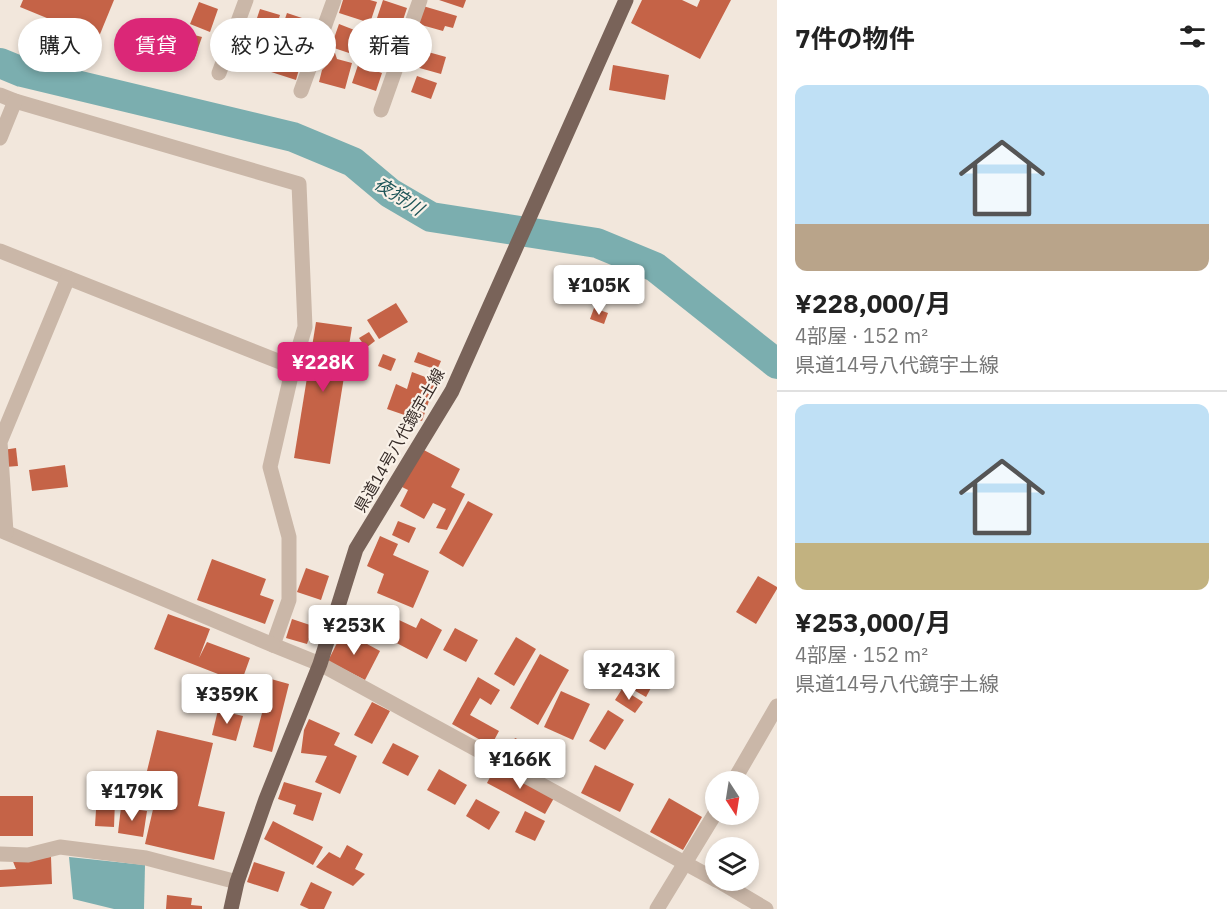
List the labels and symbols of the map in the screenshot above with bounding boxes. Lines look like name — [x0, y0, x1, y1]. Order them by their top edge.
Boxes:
water label: 夜狩川 — [370, 172, 430, 221]
pin: ¥105K — [557, 265, 641, 316]
pin: ¥228K — [281, 342, 365, 393]
street label: 県道14号八代鏡宇土線 — [350, 364, 448, 516]
pin: ¥253K — [312, 605, 396, 656]
pin: ¥243K — [587, 650, 671, 701]
pin: ¥359K — [185, 674, 269, 725]
pin: ¥166K — [478, 739, 562, 790]
pin: ¥179K — [90, 771, 174, 822]
north arrow — [705, 771, 759, 825]

